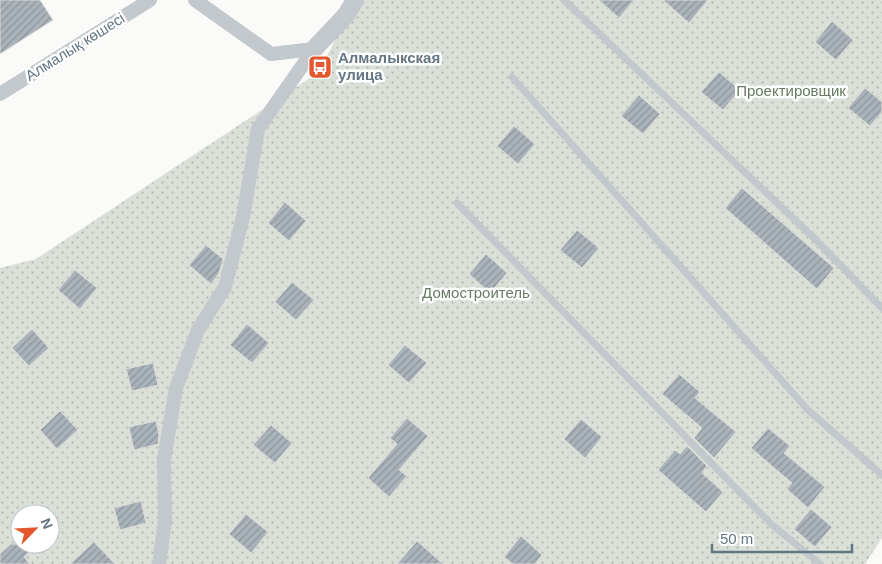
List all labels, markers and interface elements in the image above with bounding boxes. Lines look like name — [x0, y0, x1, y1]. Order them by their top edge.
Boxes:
street label: Алмалық көшесі — [22, 9, 127, 84]
place label: Алмалыкская улица — [338, 49, 440, 83]
bus stop icon: Алмалыкская улица — [307, 54, 333, 80]
park label: Проектировщик — [736, 82, 846, 99]
park label: Домостроитель — [422, 284, 530, 301]
north arrow — [10, 504, 60, 554]
text: N — [38, 516, 56, 532]
scale bar — [712, 522, 852, 554]
text: 50 m — [720, 530, 753, 547]

